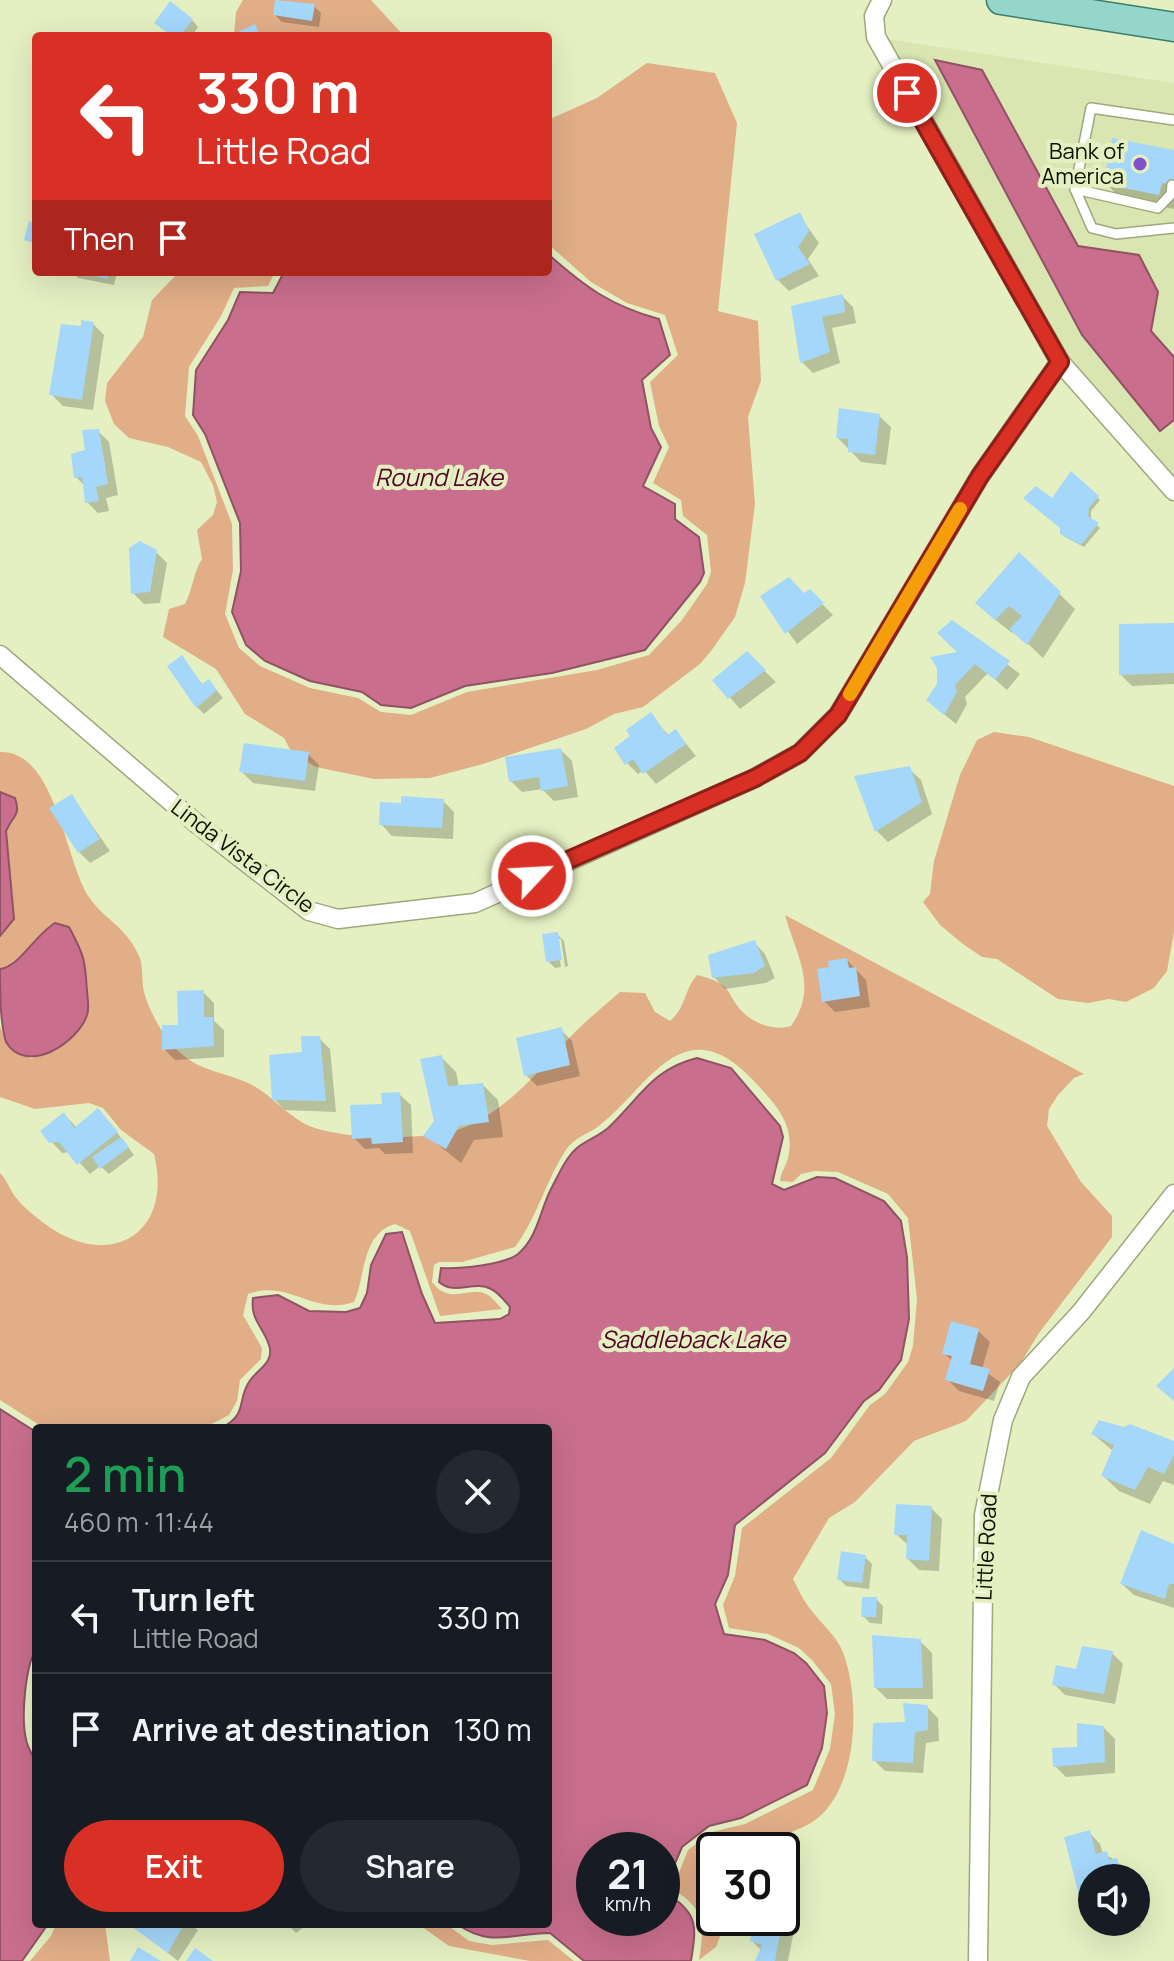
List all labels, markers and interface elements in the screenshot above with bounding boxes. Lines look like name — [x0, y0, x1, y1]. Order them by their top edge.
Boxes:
text: 330 m — [196, 53, 360, 130]
pin — [873, 59, 941, 127]
icon: left — [64, 64, 168, 168]
icon: arrive — [885, 71, 929, 115]
text: Little Road — [196, 126, 371, 175]
place label: Bank of America — [1041, 136, 1124, 191]
marker: Bank of America — [1131, 155, 1149, 173]
icon: arrive — [151, 216, 195, 260]
text: Then — [64, 218, 135, 259]
water label: Round Lake — [375, 460, 505, 493]
street label: Linda Vista Circle — [165, 792, 321, 920]
position arrow — [490, 834, 574, 918]
water label: Saddleback Lake — [600, 1322, 787, 1355]
text: 2 min — [64, 1441, 186, 1506]
button: close — [436, 1450, 520, 1534]
street label: Little Road — [968, 1493, 1004, 1601]
text: 460 m · 11:44 — [64, 1504, 214, 1540]
text: Turn left — [132, 1579, 255, 1620]
icon: left — [64, 1595, 108, 1639]
text: 330 m — [437, 1597, 520, 1638]
text: Little Road — [132, 1620, 259, 1656]
icon: arrive — [64, 1707, 108, 1751]
text: Arrive at destination — [132, 1709, 430, 1750]
text: 130 m — [454, 1709, 532, 1750]
button: Exit — [64, 1820, 284, 1912]
button: Share — [300, 1820, 520, 1912]
speed limit sign: 30 — [696, 1832, 800, 1936]
text: 21 — [607, 1846, 649, 1901]
map controls — [1078, 1864, 1150, 1936]
button: sound — [1078, 1864, 1150, 1936]
text: km/h — [605, 1890, 651, 1917]

